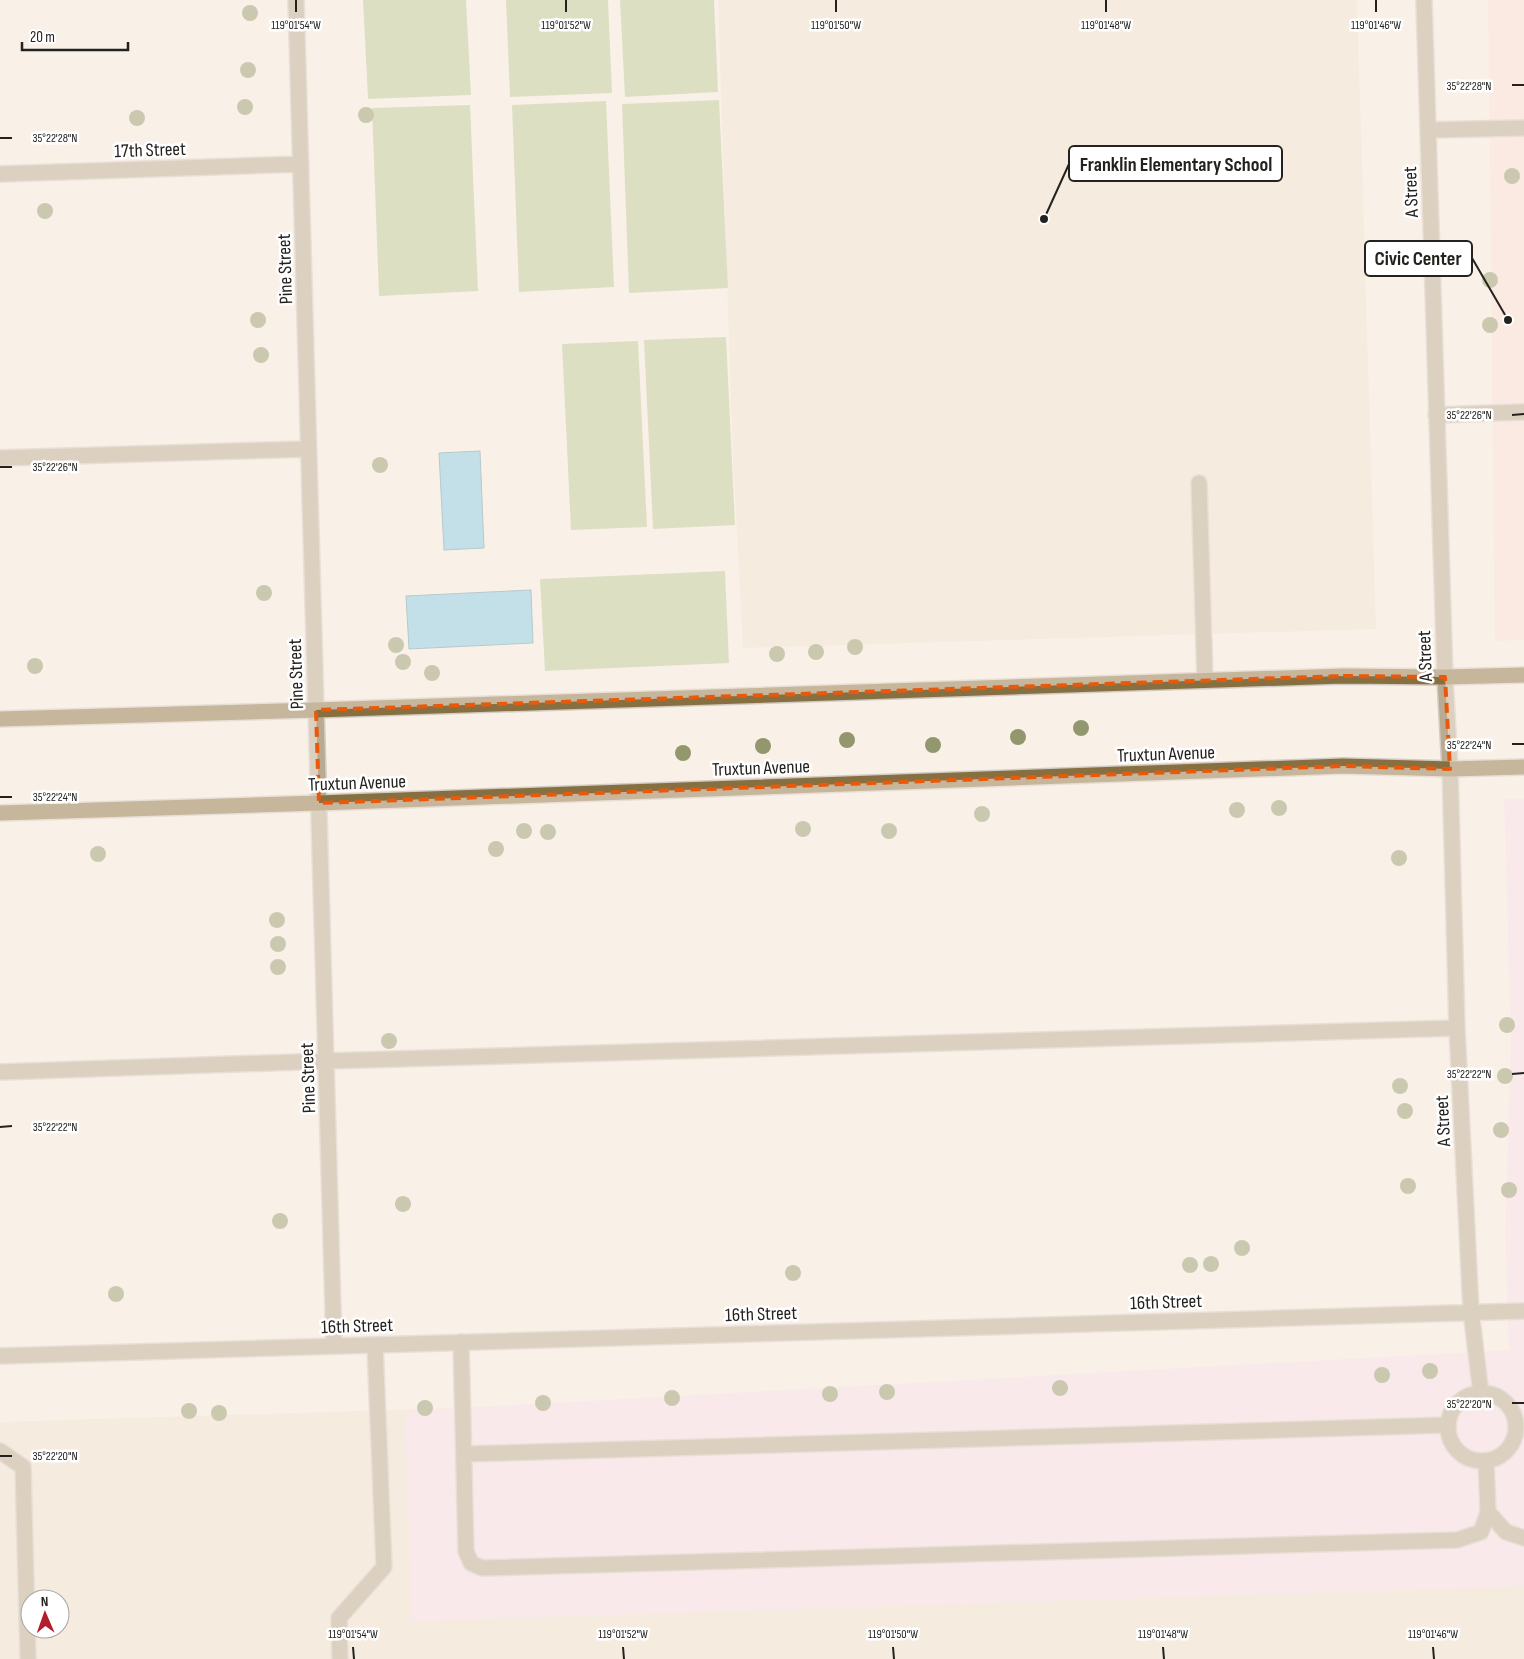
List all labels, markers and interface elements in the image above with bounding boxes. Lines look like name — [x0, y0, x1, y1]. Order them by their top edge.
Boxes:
text: 119°01'54"W — [271, 18, 321, 33]
text: 119°01'52"W — [541, 18, 591, 33]
text: 119°01'50"W — [811, 18, 861, 33]
text: 119°01'48"W — [1081, 18, 1131, 33]
text: 119°01'46"W — [1351, 18, 1401, 33]
scale bar — [22, 20, 129, 52]
text: 20 m — [30, 28, 55, 47]
text: 35°22'28"N — [1447, 79, 1491, 94]
text: 35°22'28"N — [33, 131, 77, 146]
street label: 17th Street — [114, 138, 186, 163]
callout: Franklin Elementary School — [1069, 146, 1282, 181]
text: Franklin Elementary School — [1080, 153, 1272, 177]
street label: A Street — [1399, 166, 1424, 219]
street label: Pine Street — [273, 233, 298, 305]
callout: Civic Center — [1365, 241, 1472, 276]
text: Civic Center — [1374, 247, 1462, 271]
text: 35°22'26"N — [1446, 408, 1492, 423]
text: 35°22'26"N — [32, 460, 78, 475]
street label: A Street — [1413, 630, 1438, 683]
street label: Pine Street — [284, 638, 309, 710]
text: 35°22'24"N — [1447, 738, 1491, 753]
street label: Truxtun Avenue — [1117, 741, 1215, 768]
street label: Truxtun Avenue — [712, 755, 810, 782]
street label: Truxtun Avenue — [308, 770, 406, 797]
text: 35°22'24"N — [33, 790, 77, 805]
street label: Pine Street — [296, 1042, 321, 1114]
text: 35°22'22"N — [1447, 1067, 1491, 1082]
street label: A Street — [1431, 1095, 1456, 1148]
text: 35°22'22"N — [33, 1120, 77, 1135]
street label: 16th Street — [1130, 1290, 1203, 1315]
street label: 16th Street — [725, 1302, 798, 1327]
street label: 16th Street — [321, 1314, 394, 1339]
text: 35°22'20"N — [1446, 1397, 1492, 1412]
text: 35°22'20"N — [32, 1449, 78, 1464]
north arrow — [20, 1589, 70, 1639]
text: N — [41, 1593, 49, 1610]
text: 119°01'54"W — [328, 1627, 378, 1642]
text: 119°01'52"W — [598, 1627, 648, 1642]
text: 119°01'50"W — [868, 1627, 918, 1642]
text: 119°01'48"W — [1138, 1627, 1188, 1642]
text: 119°01'46"W — [1408, 1627, 1458, 1642]

